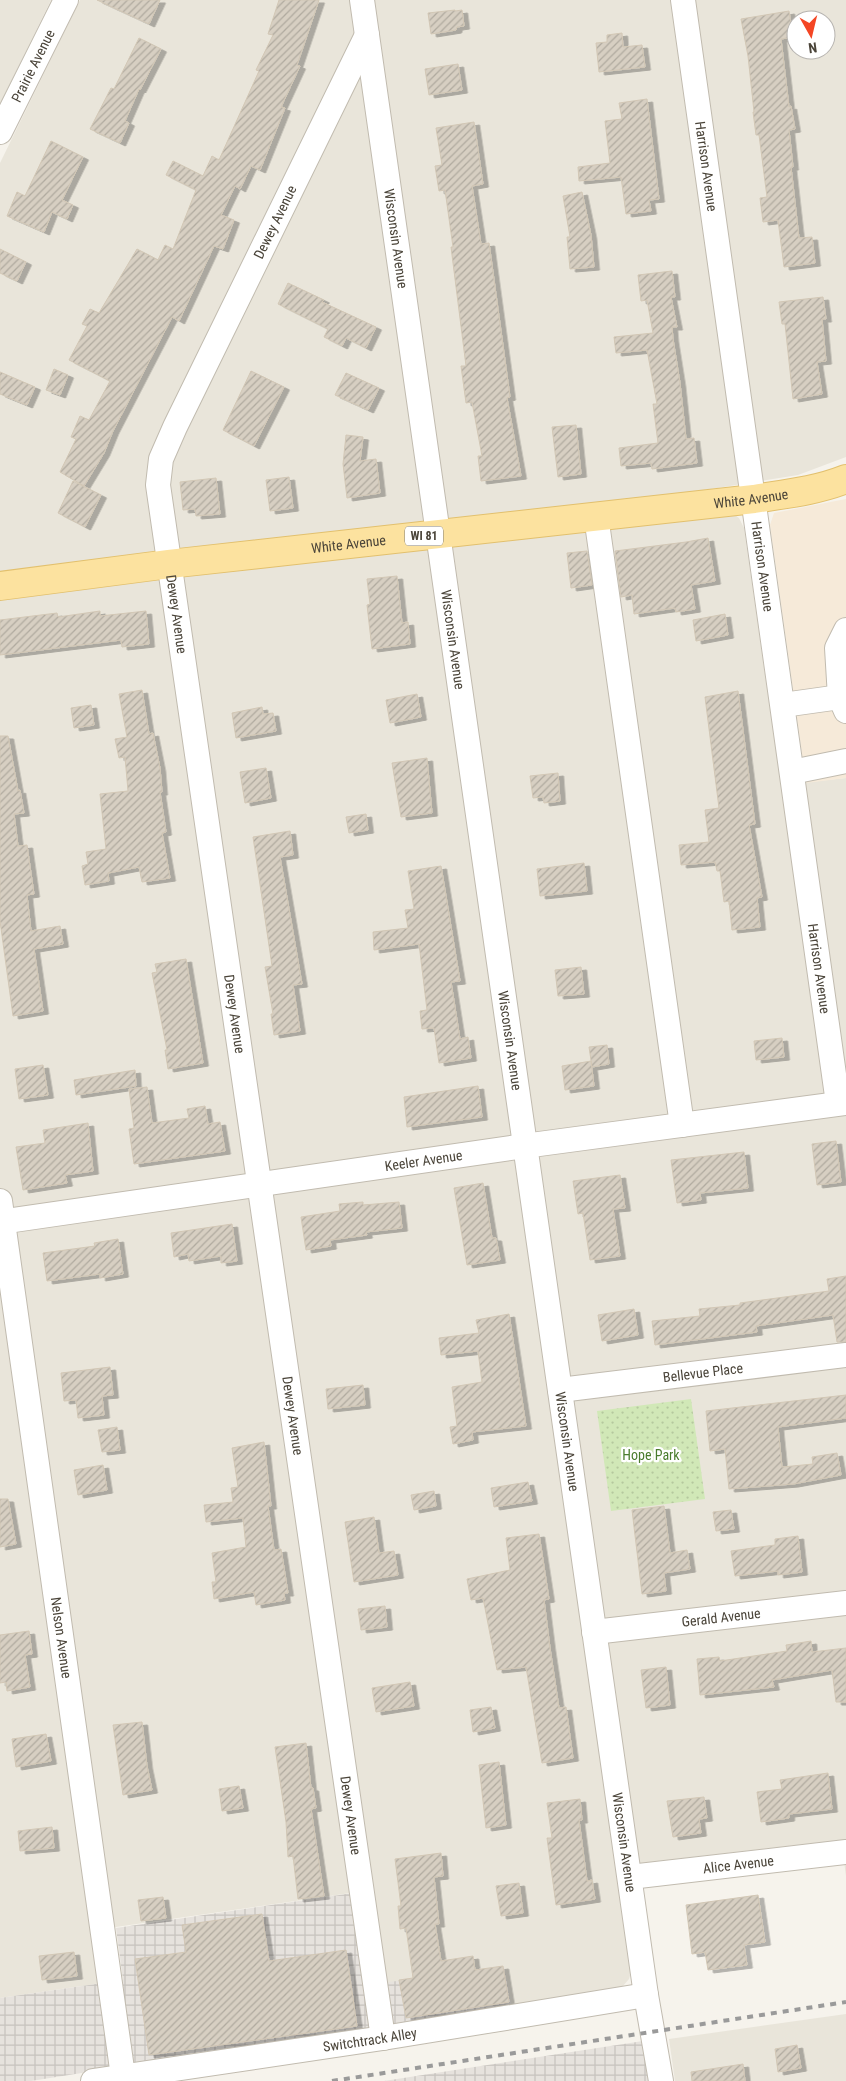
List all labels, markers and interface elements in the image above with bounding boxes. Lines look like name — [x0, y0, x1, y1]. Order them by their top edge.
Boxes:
north arrow — [786, 10, 836, 60]
street label: Prairie Avenue — [8, 26, 58, 105]
text: N — [807, 39, 818, 56]
street label: Harrison Avenue — [692, 120, 721, 213]
street label: Dewey Avenue — [250, 182, 300, 261]
street label: Wisconsin Avenue — [381, 188, 411, 290]
street label: White Avenue — [713, 486, 790, 511]
street label: Harrison Avenue — [748, 520, 777, 613]
road number: WI 81 — [405, 526, 443, 546]
street label: White Avenue — [310, 532, 387, 556]
street label: Dewey Avenue — [163, 574, 190, 655]
street label: Wisconsin Avenue — [438, 589, 468, 691]
street label: Harrison Avenue — [805, 922, 833, 1015]
street label: Dewey Avenue — [221, 973, 248, 1055]
street label: Wisconsin Avenue — [495, 990, 525, 1092]
street label: Keeler Avenue — [384, 1147, 464, 1174]
street label: Bellevue Place — [662, 1360, 744, 1385]
street label: Dewey Avenue — [279, 1375, 307, 1457]
street label: Wisconsin Avenue — [552, 1391, 582, 1493]
park label: Hope Park — [622, 1447, 680, 1463]
street label: Nelson Avenue — [48, 1596, 75, 1680]
street label: Gerald Avenue — [681, 1605, 762, 1630]
street label: Dewey Avenue — [337, 1775, 364, 1856]
street label: Wisconsin Avenue — [609, 1792, 639, 1894]
street label: Alice Avenue — [702, 1852, 775, 1877]
street label: Switchtrack Alley — [322, 2025, 418, 2055]

